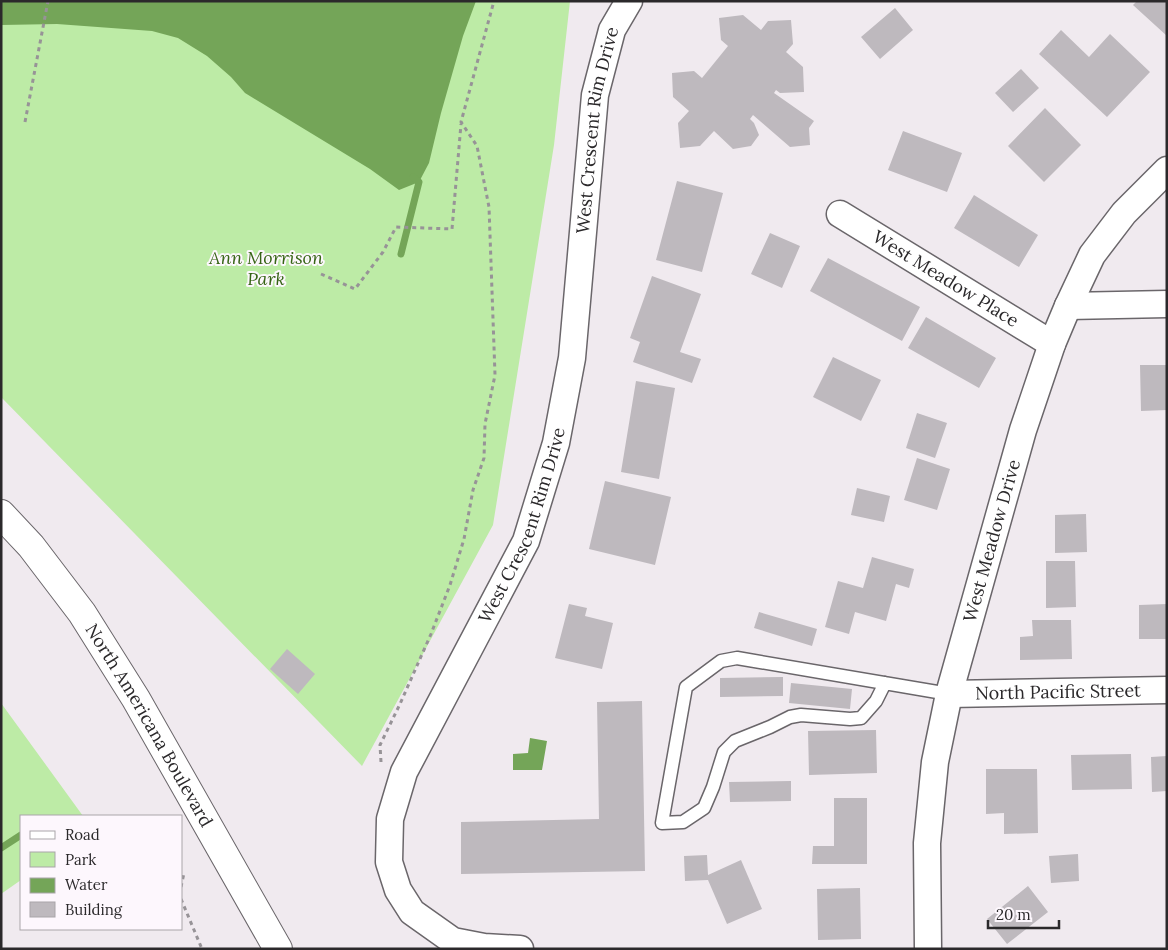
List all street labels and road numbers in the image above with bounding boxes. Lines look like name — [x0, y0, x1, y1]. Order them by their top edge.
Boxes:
street label: West Crescent Rim Drive — [571, 24, 623, 235]
street label: West Meadow Place — [869, 225, 1023, 332]
street label: West Crescent Rim Drive — [473, 425, 570, 627]
street label: West Meadow Drive — [958, 456, 1025, 624]
street label: North Americana Boulevard — [81, 619, 218, 831]
street label: North Pacific Street — [975, 678, 1141, 705]

